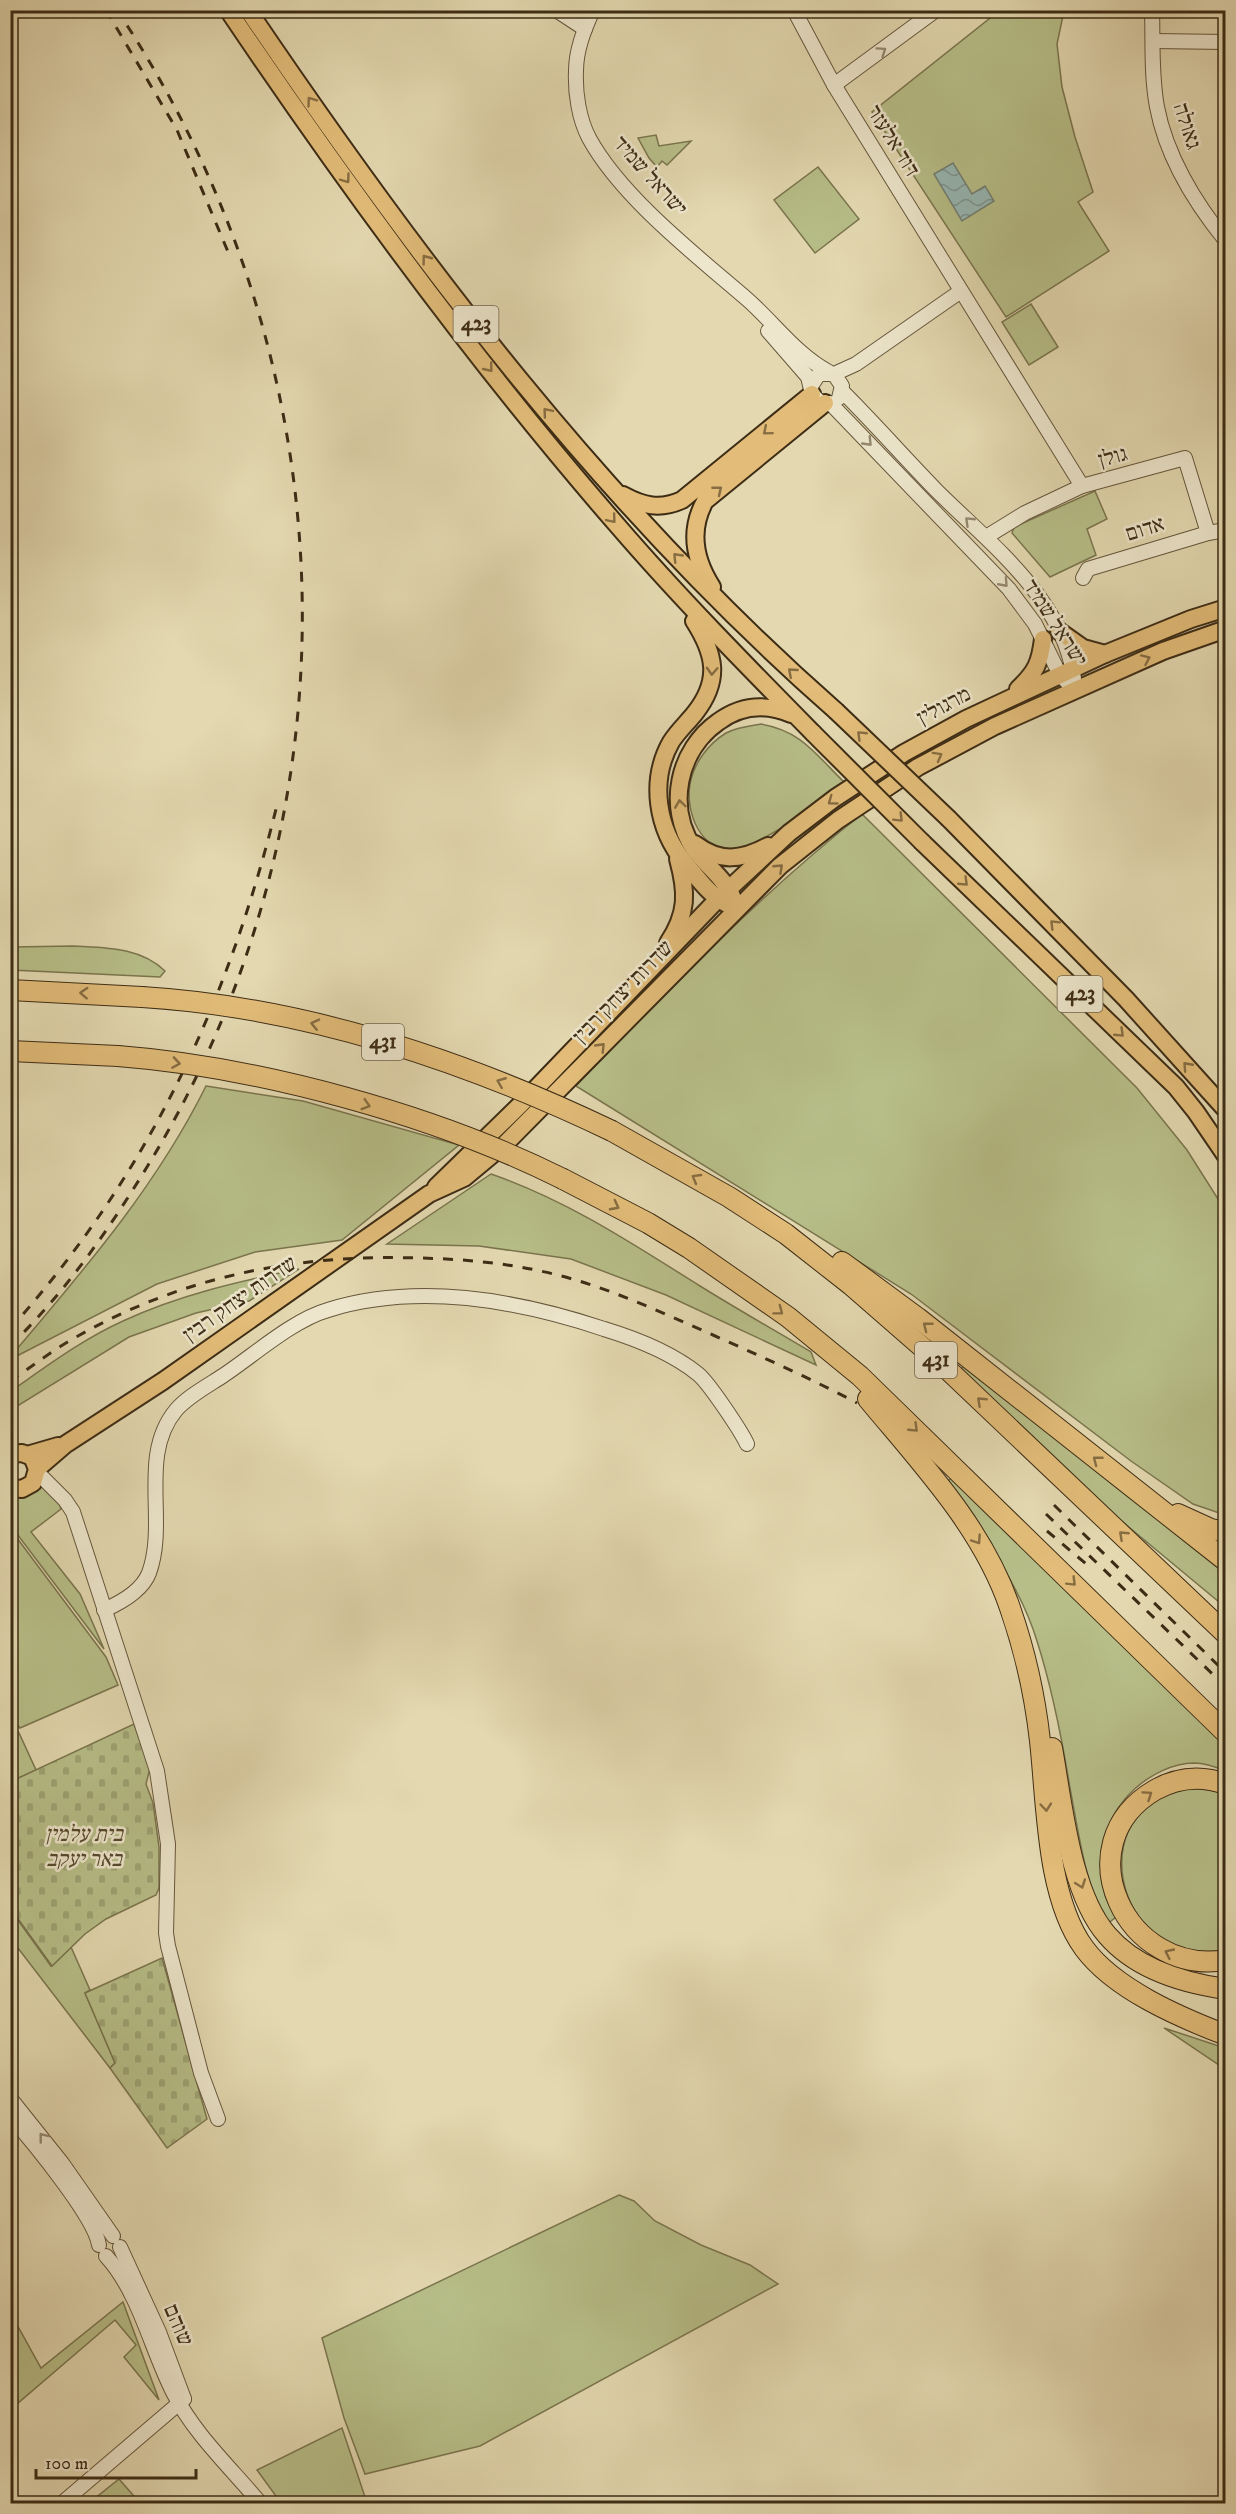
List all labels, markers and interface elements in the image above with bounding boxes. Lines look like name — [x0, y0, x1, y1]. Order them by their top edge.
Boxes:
one-way arrow — [875, 48, 886, 59]
one-way arrow — [307, 97, 318, 108]
street label: גאולה — [1167, 99, 1207, 153]
street label: דוד אלעזר — [860, 100, 926, 182]
street label: ישראל שמיד — [607, 130, 693, 222]
one-way arrow — [339, 172, 350, 183]
one-way arrow — [422, 255, 433, 266]
road number: 423 — [454, 306, 498, 342]
one-way arrow — [481, 361, 492, 372]
one-way arrow — [543, 408, 554, 419]
one-way arrow — [763, 424, 774, 435]
one-way arrow — [860, 434, 871, 445]
street label: גולן — [1095, 440, 1131, 474]
one-way arrow — [711, 487, 722, 498]
street label: אדום — [1122, 510, 1168, 548]
one-way arrow — [604, 512, 615, 523]
one-way arrow — [966, 517, 976, 528]
one-way arrow — [673, 554, 684, 564]
street label: ישראל שמיד — [1017, 574, 1093, 672]
one-way arrow — [997, 577, 1008, 587]
one-way arrow — [1140, 654, 1151, 666]
one-way arrow — [705, 666, 718, 675]
one-way arrow — [788, 668, 799, 679]
street label: מרגולין — [912, 681, 976, 731]
one-way arrow — [858, 732, 869, 743]
one-way arrow — [932, 752, 942, 763]
one-way arrow — [827, 794, 838, 805]
one-way arrow — [674, 800, 687, 809]
one-way arrow — [891, 811, 902, 822]
one-way arrow — [772, 864, 782, 875]
one-way arrow — [957, 875, 968, 886]
one-way arrow — [1050, 920, 1061, 931]
street label: שדרות יצחק רבין — [567, 935, 679, 1049]
road number: 423 — [1058, 976, 1102, 1012]
one-way arrow — [80, 986, 89, 999]
one-way arrow — [310, 1018, 320, 1031]
road number: 431 — [362, 1024, 404, 1060]
one-way arrow — [1112, 1025, 1123, 1036]
one-way arrow — [593, 1043, 604, 1054]
one-way arrow — [171, 1056, 180, 1068]
one-way arrow — [1183, 1062, 1194, 1073]
one-way arrow — [496, 1077, 507, 1089]
one-way arrow — [360, 1098, 371, 1110]
one-way arrow — [692, 1173, 702, 1185]
one-way arrow — [608, 1199, 619, 1210]
street label: שדרות יצחק רבין — [178, 1250, 302, 1348]
one-way arrow — [772, 1303, 783, 1314]
one-way arrow — [923, 1322, 934, 1333]
road number: 431 — [915, 1342, 957, 1378]
one-way arrow — [977, 1397, 987, 1408]
one-way arrow — [906, 1420, 917, 1431]
one-way arrow — [1092, 1456, 1103, 1467]
one-way arrow — [1119, 1531, 1129, 1542]
one-way arrow — [970, 1533, 981, 1544]
one-way arrow — [1065, 1575, 1075, 1586]
one-way arrow — [1141, 1791, 1152, 1802]
one-way arrow — [1039, 1802, 1052, 1812]
park label: בית עלמין באר יעקב — [45, 1821, 124, 1873]
one-way arrow — [1073, 1879, 1086, 1889]
one-way arrow — [1164, 1949, 1175, 1961]
one-way arrow — [39, 2133, 50, 2144]
street label: שוהם — [157, 2300, 199, 2350]
scale bar — [36, 2442, 196, 2480]
text: 100 m — [45, 2453, 88, 2475]

